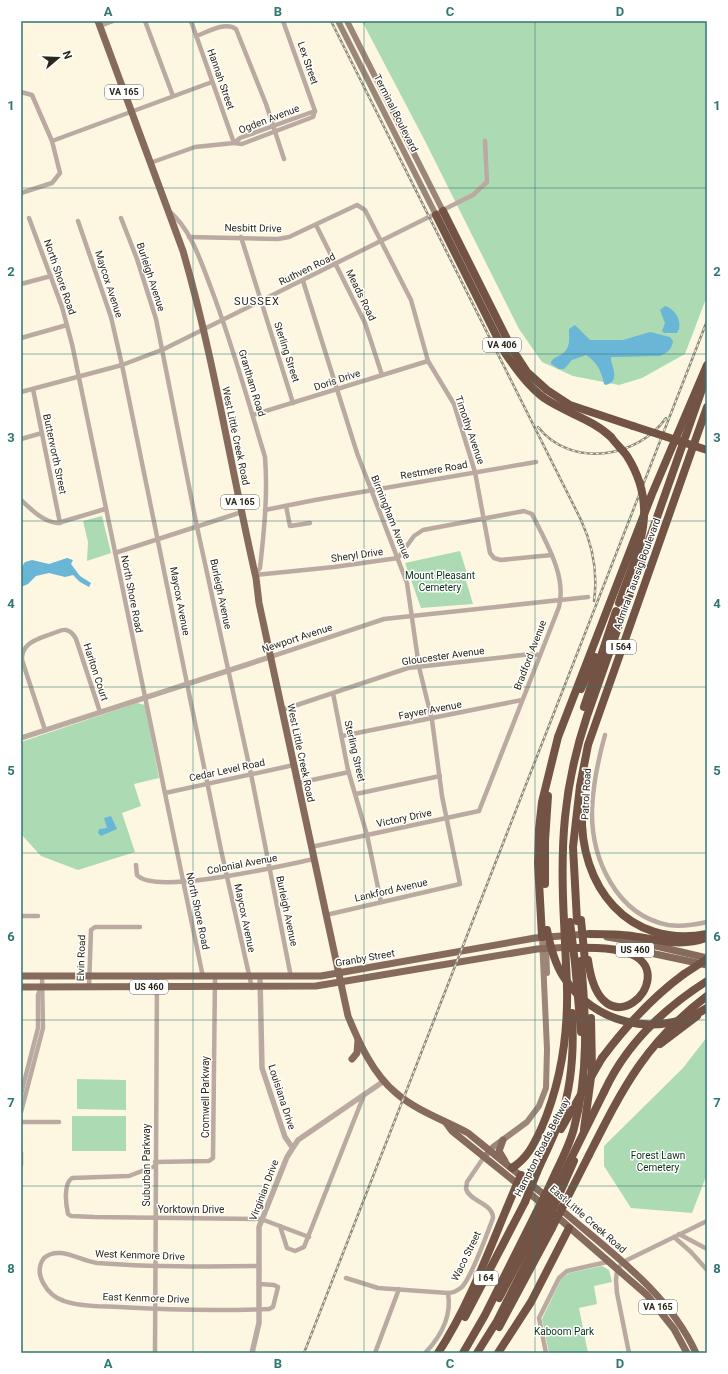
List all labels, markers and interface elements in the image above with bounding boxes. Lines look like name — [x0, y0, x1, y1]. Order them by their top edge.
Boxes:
text: A — [104, 4, 113, 19]
text: B — [274, 4, 282, 19]
text: C — [446, 4, 455, 19]
text: D — [616, 4, 624, 19]
north arrow — [38, 38, 78, 78]
street label: Lex Street — [296, 40, 320, 86]
street label: Hannah Street — [205, 47, 237, 111]
text: N — [60, 49, 74, 61]
street label: Terminal Boulevard — [372, 72, 420, 154]
road number: VA 165 — [105, 85, 143, 99]
text: 1 — [7, 98, 15, 113]
text: 1 — [713, 98, 721, 113]
street label: Ogden Avenue — [237, 102, 301, 136]
street label: Nesbitt Drive — [224, 222, 282, 234]
street label: North Shore Road — [42, 238, 78, 316]
street label: Burleigh Avenue — [135, 241, 167, 313]
street label: Maycox Avenue — [93, 249, 125, 319]
street label: Ruthven Road — [277, 251, 337, 287]
text: 2 — [7, 264, 15, 279]
text: 2 — [713, 264, 721, 279]
street label: Meads Road — [344, 268, 378, 322]
district label: SUSSEX — [234, 295, 280, 308]
street label: Sterling Street — [272, 320, 302, 384]
road number: VA 406 — [483, 338, 521, 352]
street label: Grantham Road — [237, 348, 267, 418]
street label: Doris Drive — [312, 367, 362, 393]
street label: West Little Creek Road — [220, 386, 252, 486]
street label: Timothy Avenue — [453, 394, 487, 466]
street label: Butterworth Street — [41, 413, 69, 495]
text: 3 — [7, 430, 15, 445]
text: 3 — [713, 430, 721, 445]
street label: Restmere Road — [400, 459, 468, 481]
street label: Birmingham Avenue — [369, 474, 413, 560]
road number: VA 165 — [221, 495, 259, 509]
street label: Admiral Taussig Boulevard — [612, 517, 662, 631]
street label: Sheryl Drive — [330, 546, 384, 564]
street label: North Shore Road — [119, 554, 145, 634]
street label: Burleigh Avenue — [208, 558, 234, 630]
street label: Maycox Avenue — [168, 566, 192, 636]
park label: Mount Pleasant Cemetery — [405, 570, 475, 593]
text: 4 — [7, 596, 15, 611]
text: 4 — [713, 596, 721, 611]
street label: Bradford Avenue — [512, 619, 548, 691]
street label: Newport Avenue — [260, 621, 334, 655]
road number: I 564 — [606, 640, 636, 654]
street label: Hariton Court — [82, 642, 110, 702]
street label: Gloucester Avenue — [401, 645, 485, 667]
street label: Fayver Avenue — [397, 698, 463, 722]
street label: West Little Creek Road — [285, 703, 317, 803]
street label: Sterling Street — [343, 719, 367, 783]
street label: Cedar Level Road — [188, 757, 266, 783]
text: 5 — [7, 763, 15, 778]
text: 5 — [713, 763, 721, 778]
street label: Patrol Road — [579, 768, 593, 820]
street label: Victory Drive — [375, 807, 433, 829]
street label: Colonial Avenue — [206, 852, 278, 876]
street label: North Shore Road — [184, 871, 212, 951]
street label: Burleigh Avenue — [274, 875, 300, 947]
street label: Lankford Avenue — [353, 876, 429, 904]
street label: Maycox Avenue — [232, 883, 258, 953]
text: 6 — [7, 929, 15, 944]
text: 6 — [713, 929, 721, 944]
street label: Elvin Road — [75, 935, 87, 981]
road number: US 460 — [616, 943, 654, 957]
street label: Granby Street — [334, 947, 396, 969]
road number: US 460 — [130, 980, 168, 994]
street label: Cromwell Parkway — [200, 1056, 211, 1138]
street label: Louisiana Drive — [266, 1063, 298, 1131]
text: 7 — [7, 1095, 15, 1110]
text: 7 — [713, 1095, 721, 1110]
street label: Hampton Roads Beltway — [512, 1096, 572, 1198]
street label: Suburban Parkway — [141, 1123, 152, 1206]
park label: Forest Lawn Cemetery — [631, 1150, 685, 1173]
street label: Virginian Drive — [247, 1158, 281, 1222]
street label: East Little Creek Road — [548, 1183, 628, 1255]
street label: Yorktown Drive — [158, 1204, 224, 1215]
street label: Waco Street — [449, 1229, 483, 1283]
street label: West Kenmore Drive — [95, 1248, 185, 1262]
text: 8 — [7, 1261, 15, 1276]
text: 8 — [713, 1261, 721, 1276]
road number: I 64 — [474, 1271, 498, 1285]
street label: East Kenmore Drive — [102, 1291, 190, 1305]
road number: VA 165 — [639, 1300, 677, 1314]
park label: Kaboom Park — [534, 1326, 595, 1337]
text: A — [104, 1356, 113, 1371]
text: B — [274, 1356, 282, 1371]
text: C — [446, 1356, 455, 1371]
text: D — [616, 1356, 624, 1371]

